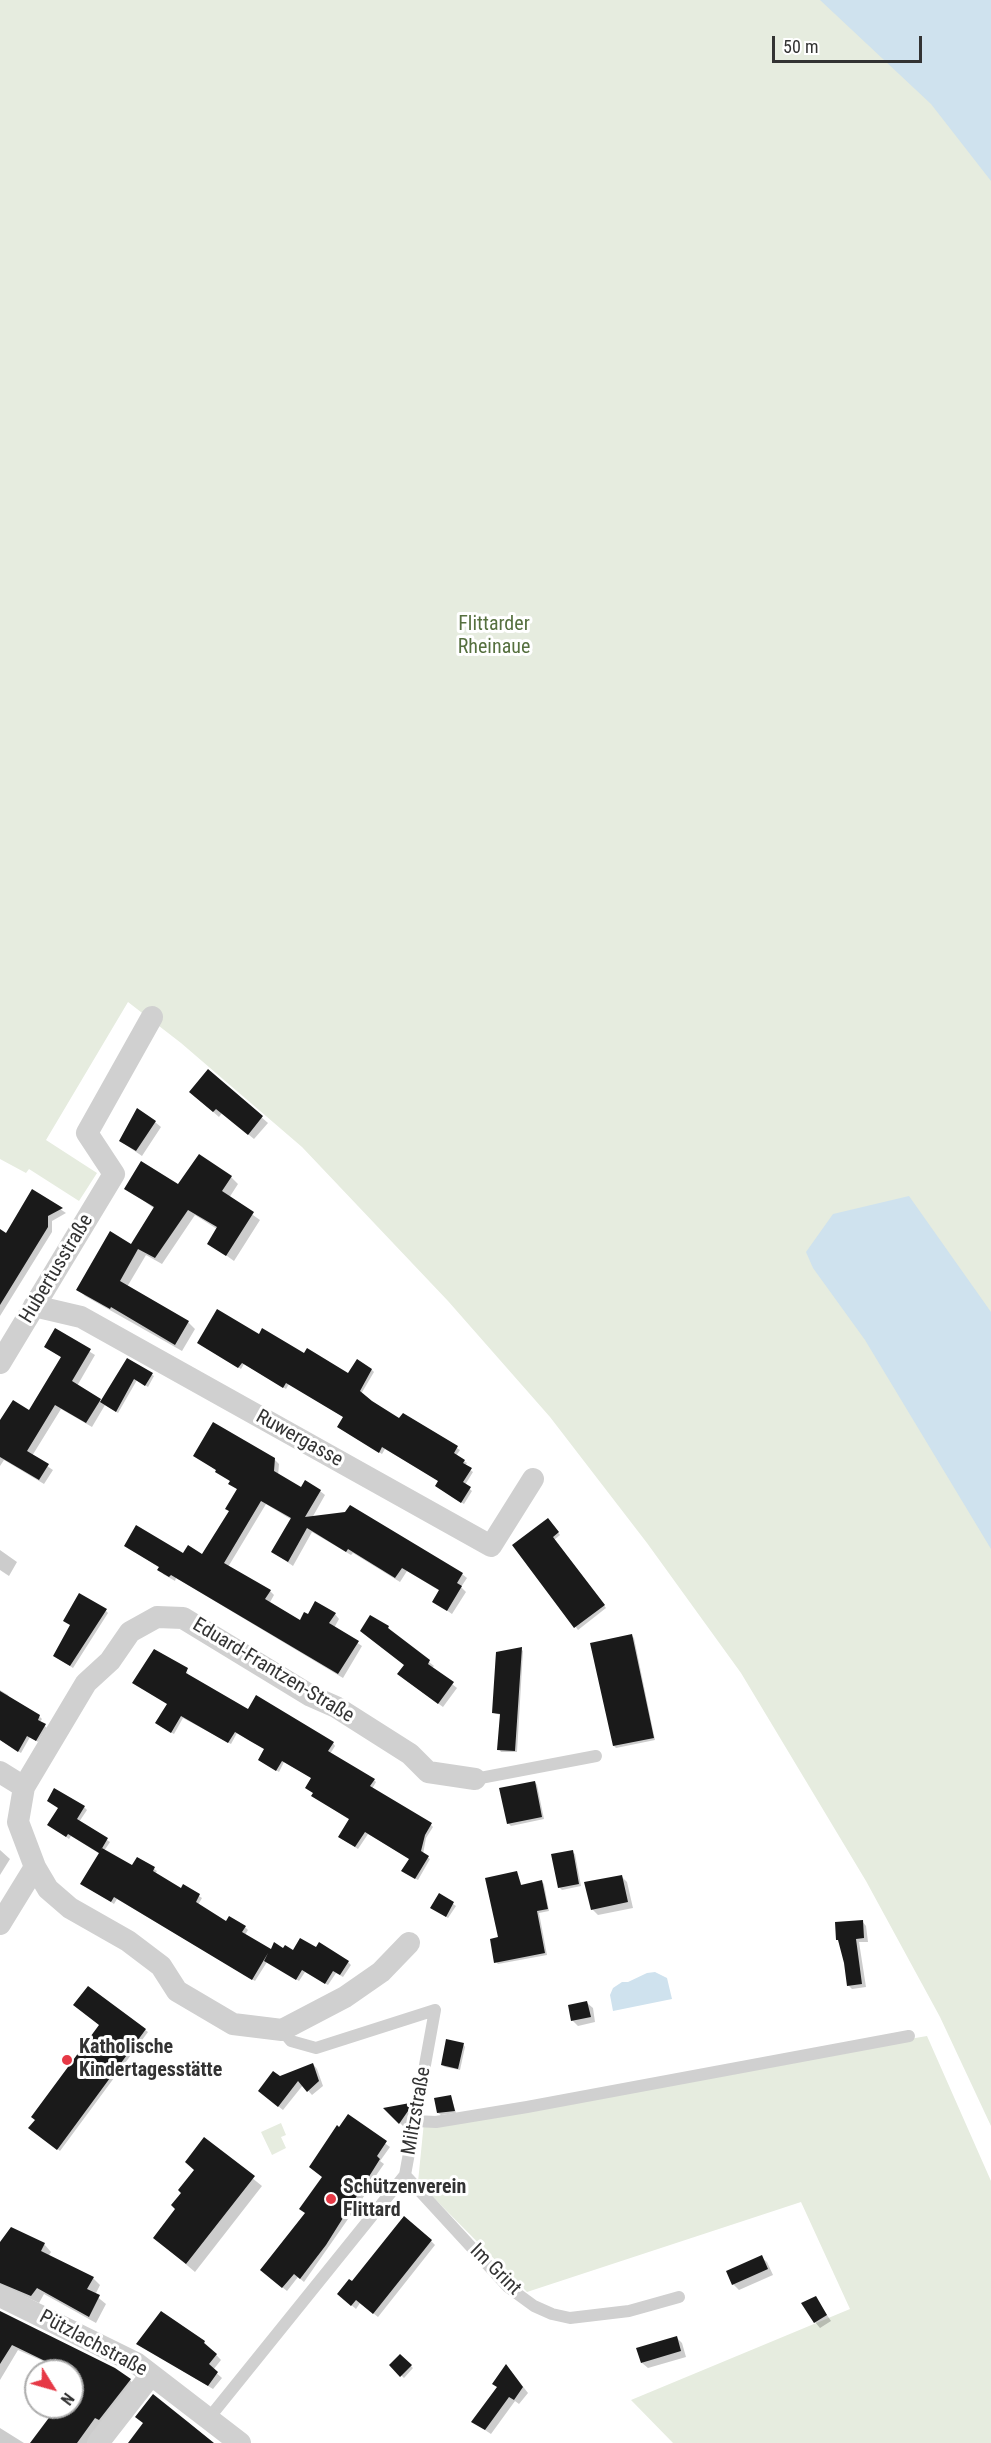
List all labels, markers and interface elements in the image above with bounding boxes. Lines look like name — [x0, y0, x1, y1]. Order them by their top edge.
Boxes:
scale bar — [775, 24, 925, 62]
text: 50 m — [783, 36, 818, 57]
park label: Flittarder Rheinaue — [458, 613, 530, 660]
street label: Hubertusstraße — [15, 1210, 99, 1328]
street label: Ruwergasse — [251, 1405, 347, 1473]
street label: Eduard-Frantzen-Straße — [188, 1613, 358, 1729]
place label: Katholische Kindertagesstätte — [79, 2036, 222, 2083]
marker: Katholische Kindertagesstätte — [60, 2053, 74, 2067]
street label: Miltzstraße — [397, 2065, 437, 2157]
place label: Schützenverein Flittard — [343, 2176, 466, 2223]
marker: Schützenverein Flittard — [324, 2192, 338, 2206]
street label: Im Grint — [464, 2239, 526, 2301]
street label: Pützlachstraße — [35, 2306, 151, 2382]
north arrow — [24, 2359, 84, 2419]
text: N — [57, 2389, 78, 2409]

